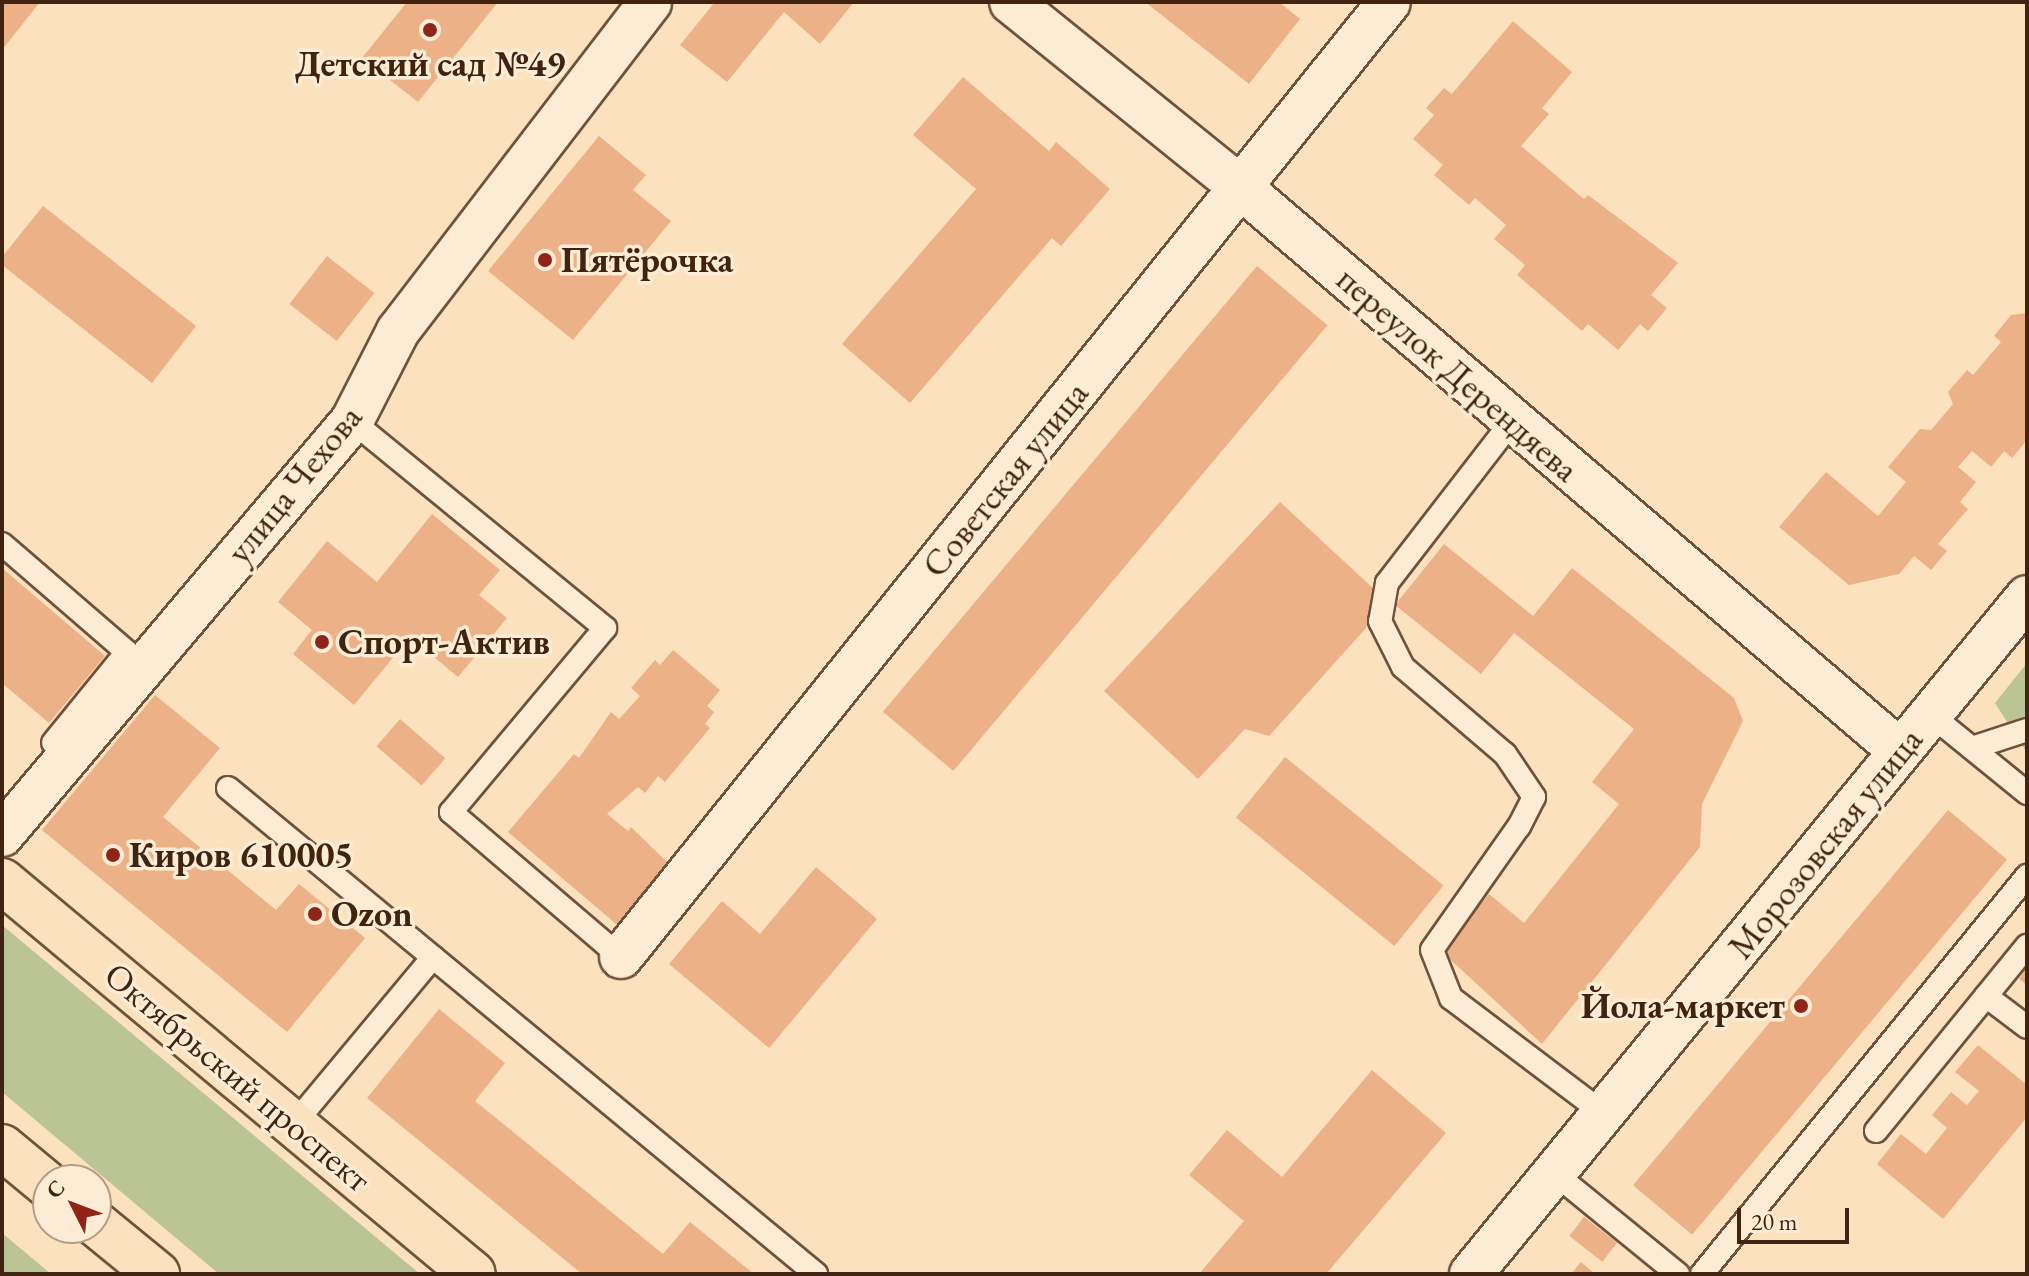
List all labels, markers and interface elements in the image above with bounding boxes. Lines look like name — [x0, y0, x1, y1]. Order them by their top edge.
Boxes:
marker: Детский сад №49 — [421, 21, 439, 39]
place label: Детский сад №49 — [295, 42, 565, 86]
place label: Пятёрочка — [561, 238, 733, 282]
marker: Пятёрочка — [536, 251, 554, 269]
street label: переулок Дерендяева — [1328, 257, 1588, 491]
street label: Советская улица — [913, 372, 1097, 586]
street label: улица Чехова — [217, 396, 371, 572]
place label: Спорт-Актив — [338, 620, 550, 664]
marker: Спорт-Актив — [313, 633, 331, 651]
street label: Морозовская улица — [1719, 719, 1931, 967]
place label: Киров 610005 — [129, 833, 354, 877]
marker: Киров 610005 — [104, 846, 122, 864]
place label: Ozon — [331, 892, 413, 936]
marker: Ozon — [306, 905, 324, 923]
street label: Октябрьский проспект — [96, 953, 380, 1201]
place label: Йола-маркет — [1581, 984, 1785, 1028]
marker: Йола-маркет — [1792, 997, 1810, 1015]
north arrow — [32, 1164, 112, 1244]
text: С — [39, 1173, 71, 1204]
scale bar — [1741, 1192, 1853, 1242]
text: 20 m — [1751, 1206, 1798, 1237]

